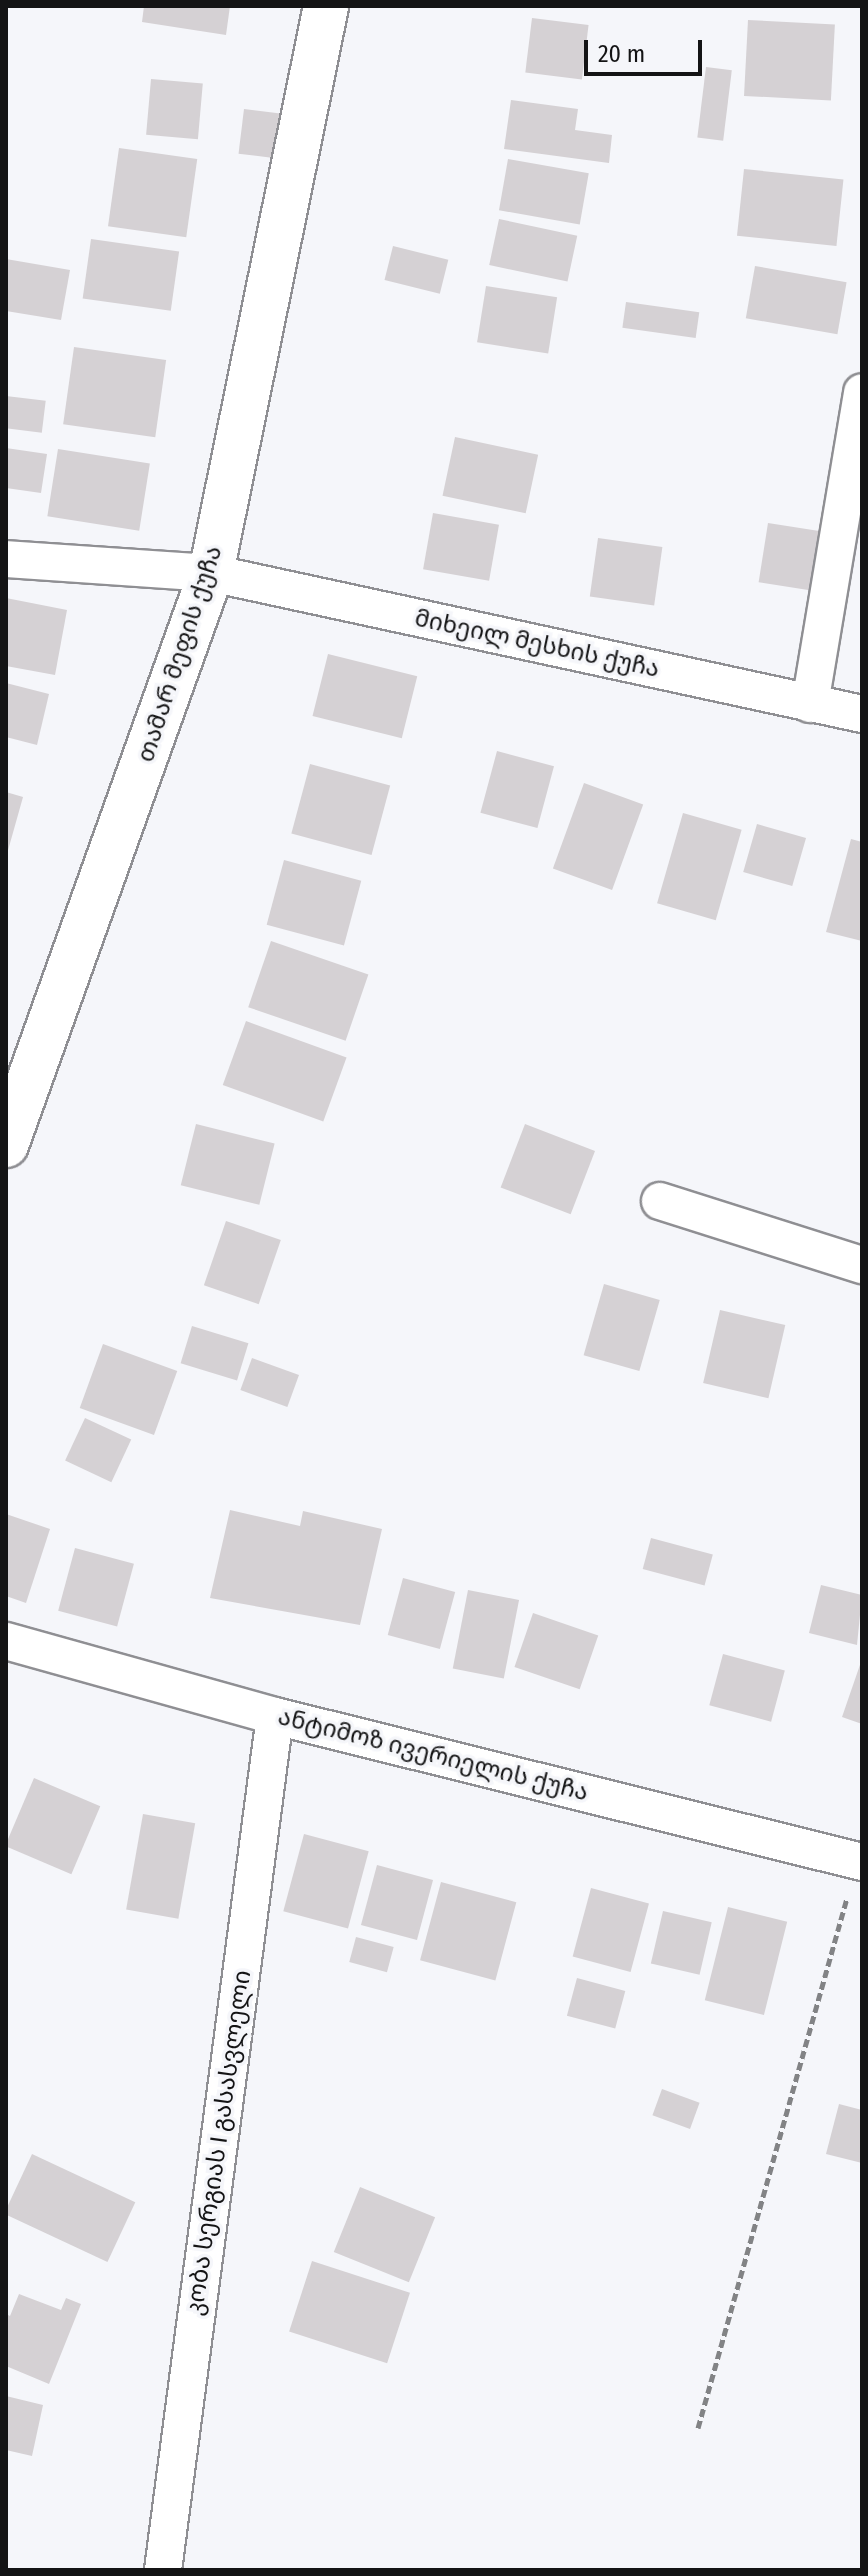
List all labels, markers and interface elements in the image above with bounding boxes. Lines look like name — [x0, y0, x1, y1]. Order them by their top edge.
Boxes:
scale bar — [588, 24, 706, 74]
text: 20 m — [598, 40, 645, 68]
street label: თამარ მეფის ქუჩა — [131, 542, 229, 766]
street label: მიხეილ მესხის ქუჩა — [412, 604, 662, 684]
street label: ანტიმოზ ივერიელის ქუჩა — [275, 1702, 591, 1808]
street label: კობა სერგიას I გასასვლელი — [180, 1968, 258, 2318]

